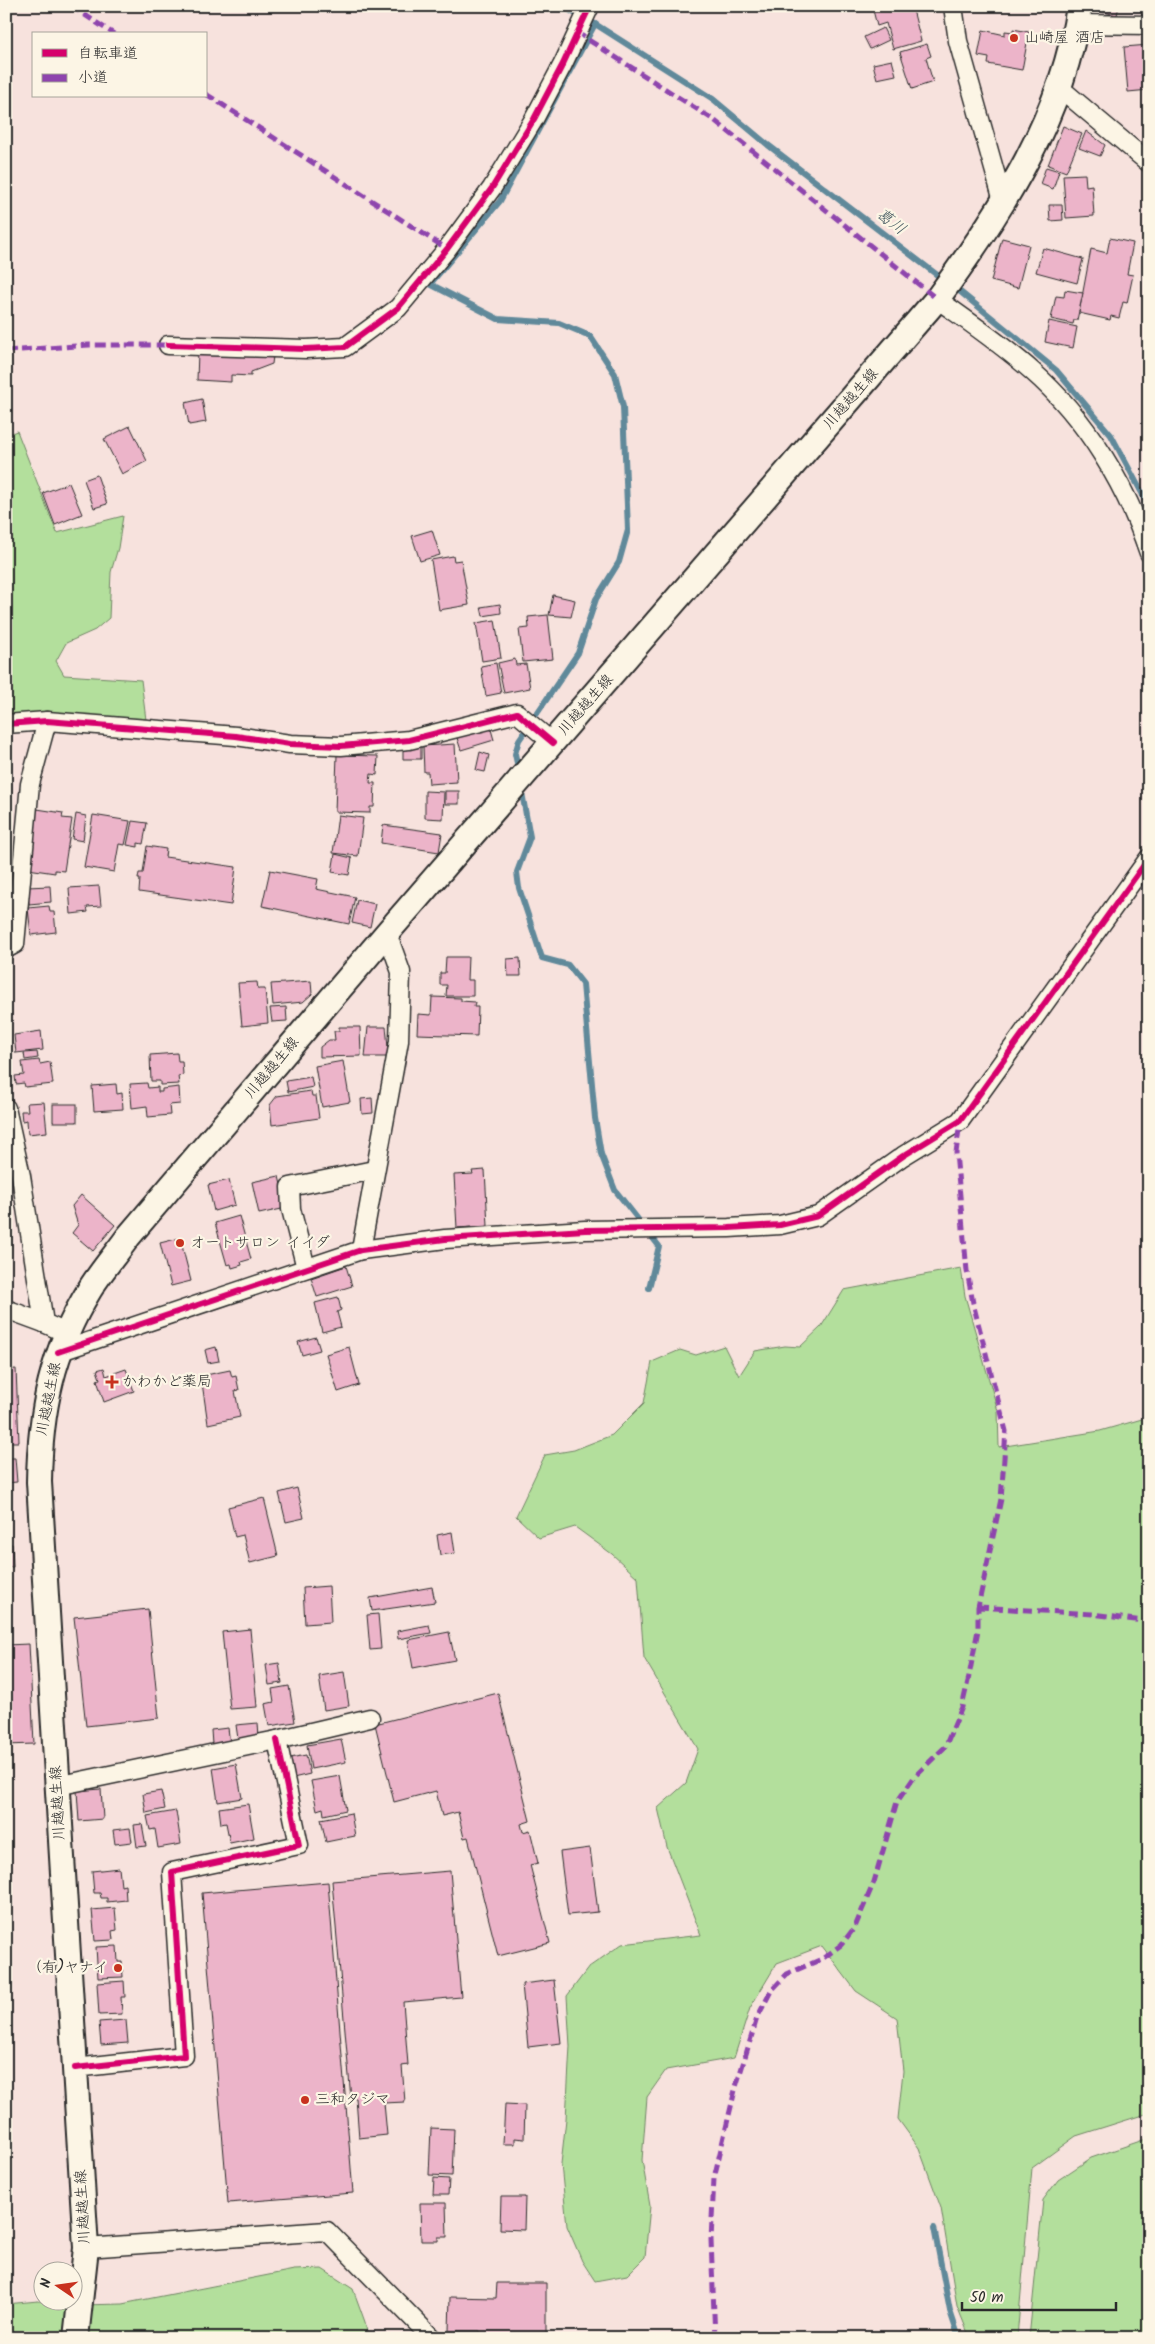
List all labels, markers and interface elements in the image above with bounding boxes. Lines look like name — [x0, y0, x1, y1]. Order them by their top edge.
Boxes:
place label: 山崎屋 酒店 — [1024, 26, 1105, 50]
legend — [32, 32, 208, 98]
marker: 山崎屋 酒店 — [1008, 32, 1020, 44]
text: 自転車道 — [78, 42, 138, 66]
text: 小道 — [78, 66, 108, 90]
water label: 葛川 — [871, 202, 911, 242]
street label: 川越越生線 — [817, 363, 885, 435]
street label: 川越越生線 — [552, 669, 620, 741]
street label: 川越越生線 — [239, 1032, 305, 1104]
place label: オートサロン イイダ — [190, 1231, 330, 1255]
marker: オートサロン イイダ — [174, 1237, 186, 1249]
street label: 川越越生線 — [30, 1360, 68, 1438]
place label: かわかど薬局 — [122, 1370, 212, 1394]
marker: かわかど薬局 — [106, 1376, 118, 1388]
street label: 川越越生線 — [44, 1765, 72, 1841]
place label: （有)ヤナイ — [27, 1956, 108, 1980]
marker: （有)ヤナイ — [112, 1962, 124, 1974]
place label: 三和タジマ — [315, 2088, 390, 2112]
marker: 三和タジマ — [299, 2094, 311, 2106]
street label: 川越越生線 — [69, 2169, 97, 2245]
north arrow — [32, 2262, 82, 2312]
text: N — [35, 2276, 58, 2290]
scale bar — [962, 2279, 1116, 2311]
text: 50 m — [970, 2286, 1004, 2310]

